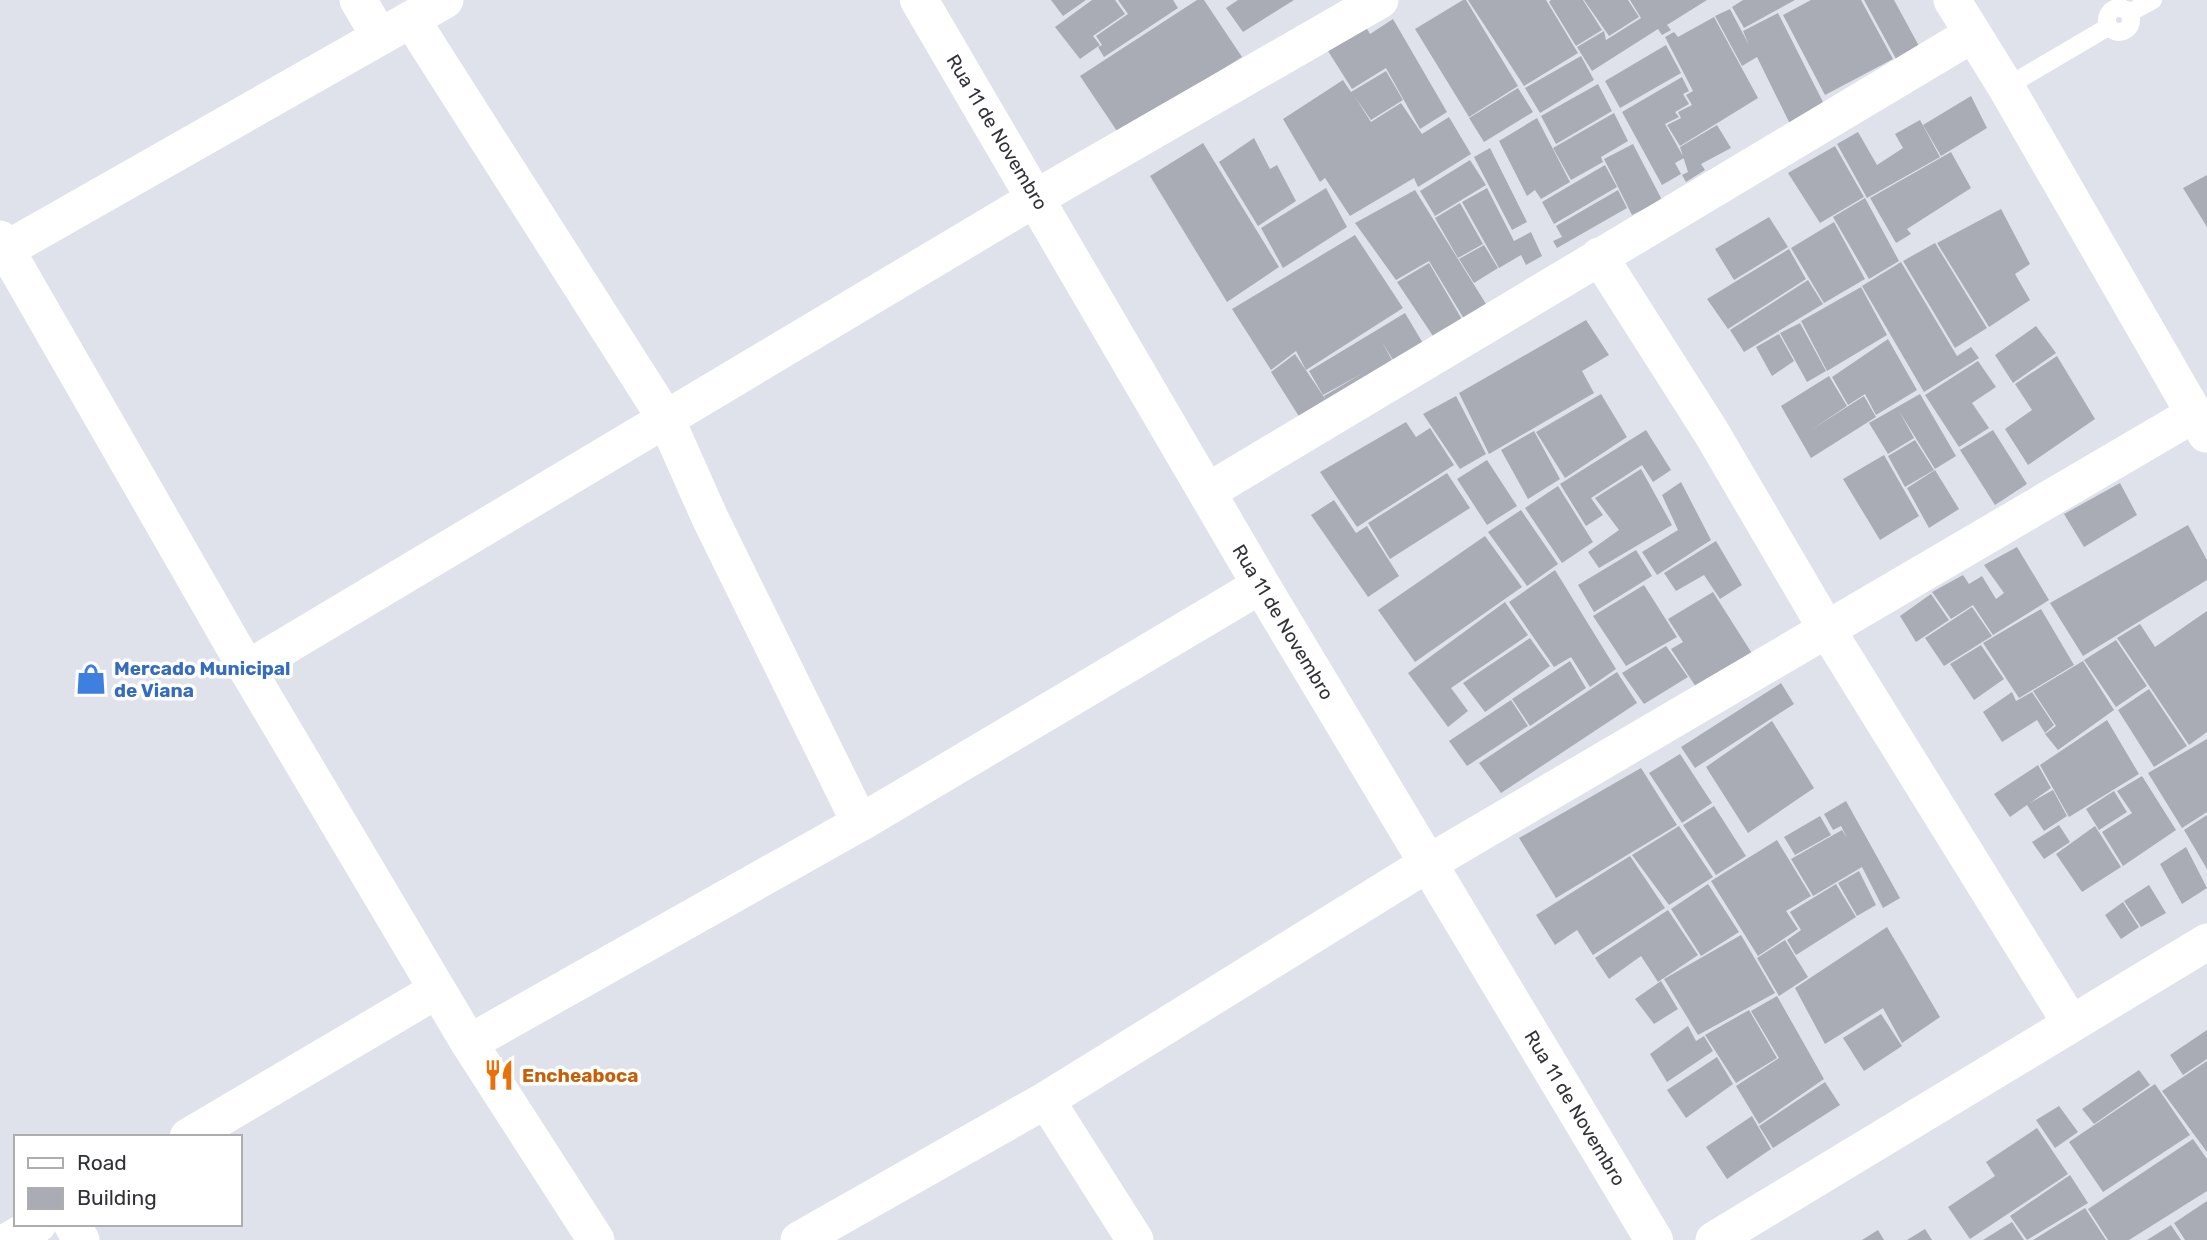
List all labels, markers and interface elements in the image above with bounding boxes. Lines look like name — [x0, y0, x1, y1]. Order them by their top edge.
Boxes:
street label: Rua 11 de Novembro — [941, 50, 1053, 214]
street label: Rua 11 de Novembro — [1227, 540, 1339, 704]
place label: Mercado Municipal de Viana — [114, 657, 290, 702]
shop icon: Mercado Municipal de Viana — [74, 662, 108, 696]
street label: Rua 11 de Novembro — [1519, 1026, 1631, 1190]
restaurant icon: Encheaboca — [482, 1058, 516, 1092]
place label: Encheaboca — [522, 1064, 638, 1087]
legend — [14, 1135, 242, 1226]
text: Road — [77, 1150, 127, 1175]
text: Building — [77, 1185, 157, 1210]

